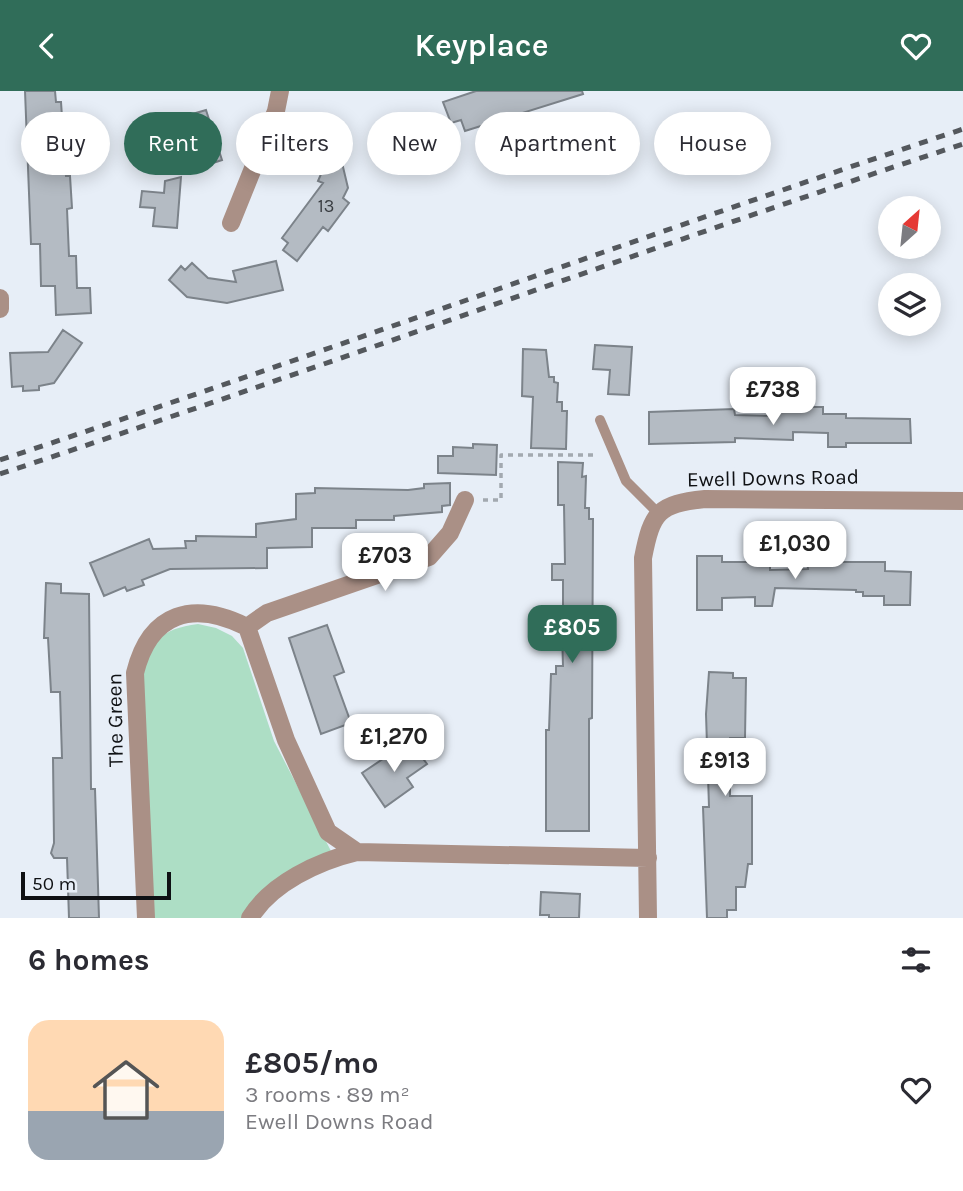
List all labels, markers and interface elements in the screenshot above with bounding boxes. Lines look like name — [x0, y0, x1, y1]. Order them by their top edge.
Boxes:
icon: back — [28, 27, 66, 65]
text: Keyplace — [415, 27, 548, 64]
icon: heart — [897, 27, 935, 65]
chip: Buy — [21, 112, 110, 175]
chip: Rent — [124, 112, 222, 175]
chip: Filters — [236, 112, 353, 175]
chip: New — [367, 112, 461, 175]
chip: Apartment — [475, 112, 640, 175]
chip: House — [654, 112, 771, 175]
house number: 13 — [318, 195, 334, 217]
north arrow — [878, 196, 942, 259]
map controls — [878, 196, 941, 336]
button: layers — [878, 273, 941, 336]
pin: £738 — [732, 367, 814, 427]
text: £738 — [746, 376, 800, 403]
street label: Ewell Downs Road — [687, 464, 859, 492]
pin: £1,030 — [738, 521, 852, 581]
text: £1,030 — [759, 530, 831, 557]
pin: £703 — [344, 533, 426, 593]
text: £703 — [358, 542, 412, 569]
pin: £805 — [531, 605, 613, 665]
text: £805 — [544, 614, 600, 641]
street label: The Green — [102, 673, 128, 767]
pin: £1,270 — [337, 715, 451, 774]
text: £1,270 — [360, 723, 428, 750]
pin: £913 — [684, 739, 766, 798]
text: £913 — [700, 747, 750, 774]
scale bar — [21, 869, 172, 901]
text: 50 m — [32, 873, 76, 895]
icon: filters — [897, 941, 935, 979]
text: 6 homes — [28, 942, 150, 978]
text: £805/mo — [245, 1045, 378, 1081]
icon: home — [84, 1048, 168, 1132]
icon: heart — [897, 1071, 935, 1109]
text: 3 rooms · 89 m² — [245, 1081, 410, 1108]
text: Ewell Downs Road — [245, 1108, 434, 1135]

